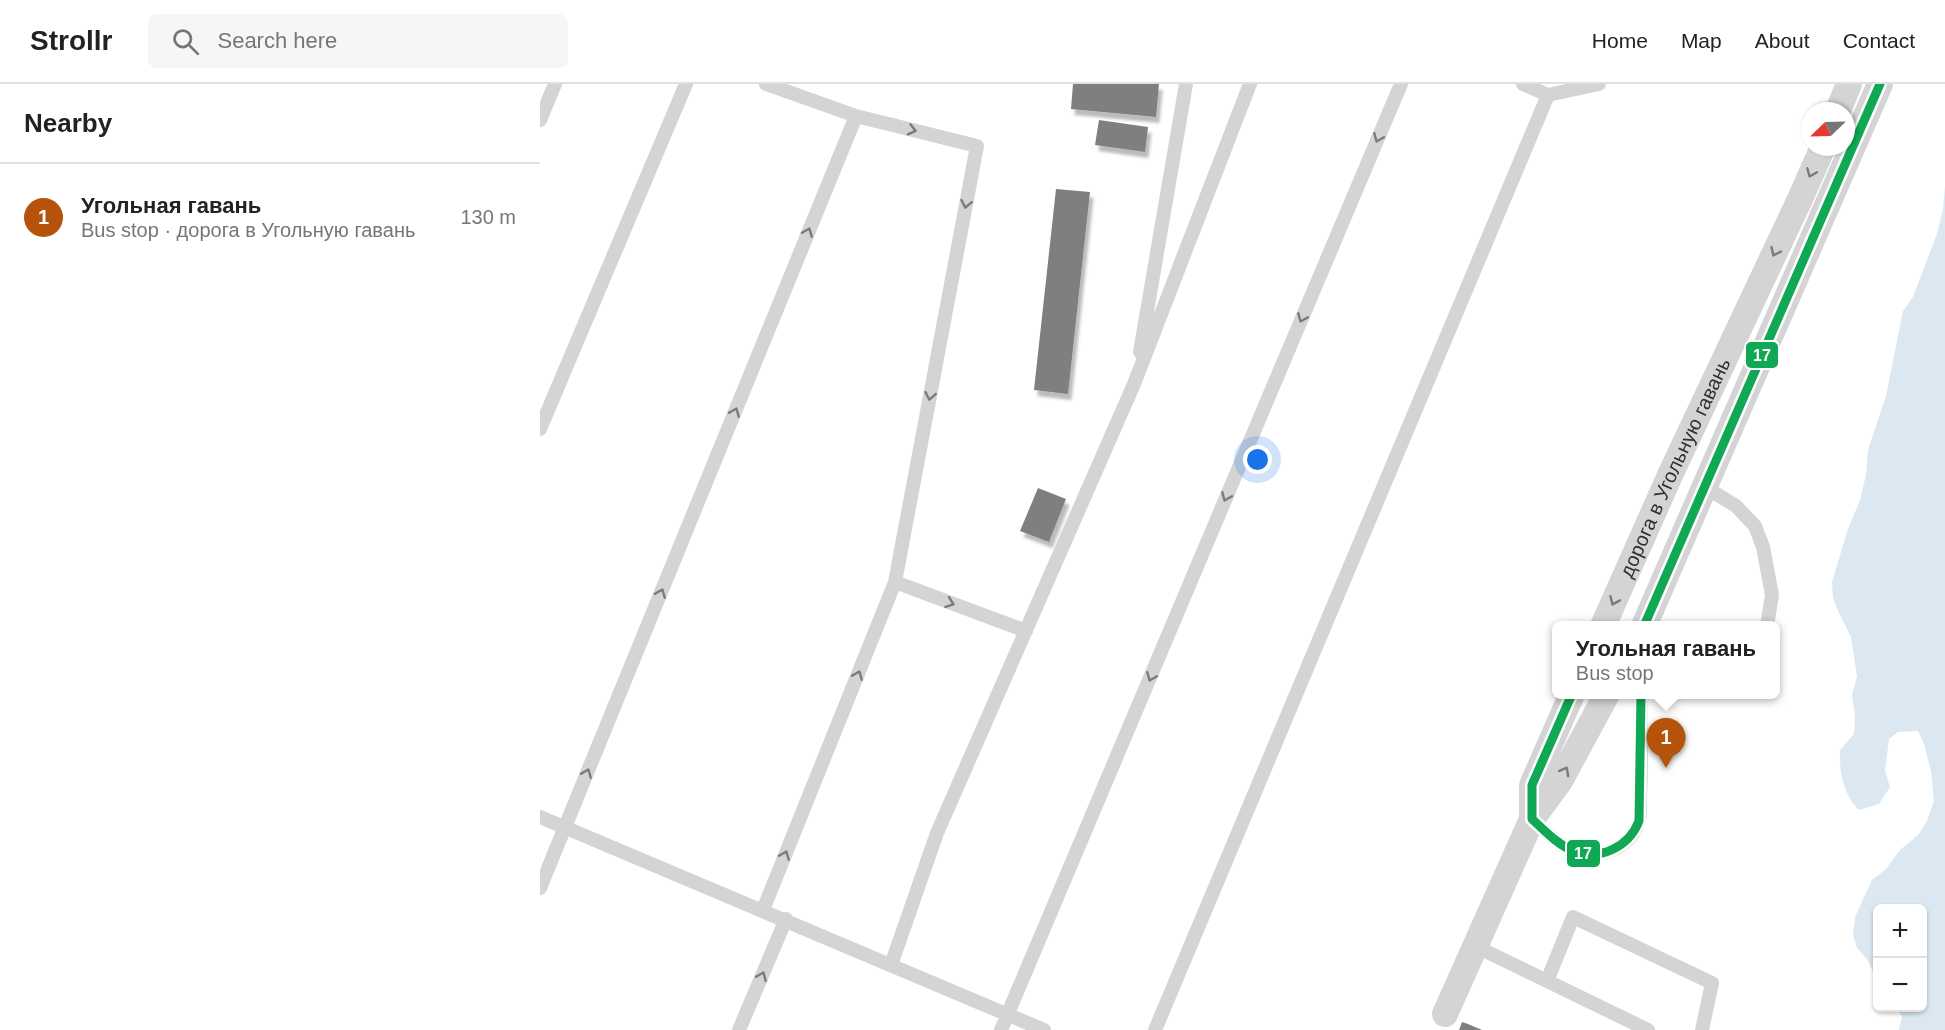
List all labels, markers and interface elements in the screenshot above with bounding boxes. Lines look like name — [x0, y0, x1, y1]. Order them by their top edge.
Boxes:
search box — [148, 14, 568, 68]
text: Strollr — [30, 25, 112, 56]
icon: search — [169, 25, 202, 58]
text: Search here — [217, 28, 337, 53]
text: Home — [1592, 29, 1648, 52]
text: Map — [1681, 29, 1722, 52]
text: About — [1755, 29, 1810, 52]
text: Contact — [1843, 29, 1915, 52]
north arrow — [1801, 102, 1855, 156]
text: Nearby — [24, 108, 112, 138]
one-way arrow — [907, 123, 917, 136]
one-way arrow — [1373, 132, 1385, 143]
one-way arrow — [1807, 167, 1819, 178]
text: Угольная гавань — [81, 193, 261, 218]
one-way arrow — [960, 199, 973, 209]
text: 1 — [38, 206, 49, 228]
text: 130 m — [460, 206, 516, 228]
text: Bus stop · дорога в Угольную гавань — [81, 219, 415, 241]
one-way arrow — [801, 227, 814, 238]
one-way arrow — [1771, 246, 1783, 257]
one-way arrow — [1297, 311, 1309, 322]
line badge: 17 — [1745, 341, 1779, 369]
text: 17 — [1753, 347, 1771, 364]
street label: дорога в Угольную гавань — [1615, 354, 1735, 581]
one-way arrow — [924, 390, 937, 400]
one-way arrow — [728, 408, 740, 419]
your location — [1243, 445, 1272, 474]
one-way arrow — [1222, 491, 1234, 502]
one-way arrow — [654, 588, 666, 599]
one-way arrow — [1610, 594, 1622, 605]
one-way arrow — [944, 595, 954, 608]
popup — [1552, 621, 1780, 699]
text: Угольная гавань — [1576, 636, 1756, 661]
text: Bus stop — [1576, 662, 1654, 684]
one-way arrow — [850, 670, 863, 680]
one-way arrow — [1146, 670, 1158, 681]
pin: 1 — [1646, 718, 1686, 768]
one-way arrow — [1558, 767, 1569, 777]
one-way arrow — [580, 769, 593, 779]
line badge: 17 — [1566, 839, 1601, 868]
text: 17 — [1574, 845, 1592, 862]
one-way arrow — [777, 851, 790, 861]
map controls — [1873, 904, 1927, 1012]
button: + — [1873, 904, 1927, 958]
button: − — [1873, 958, 1927, 1012]
one-way arrow — [754, 971, 766, 982]

